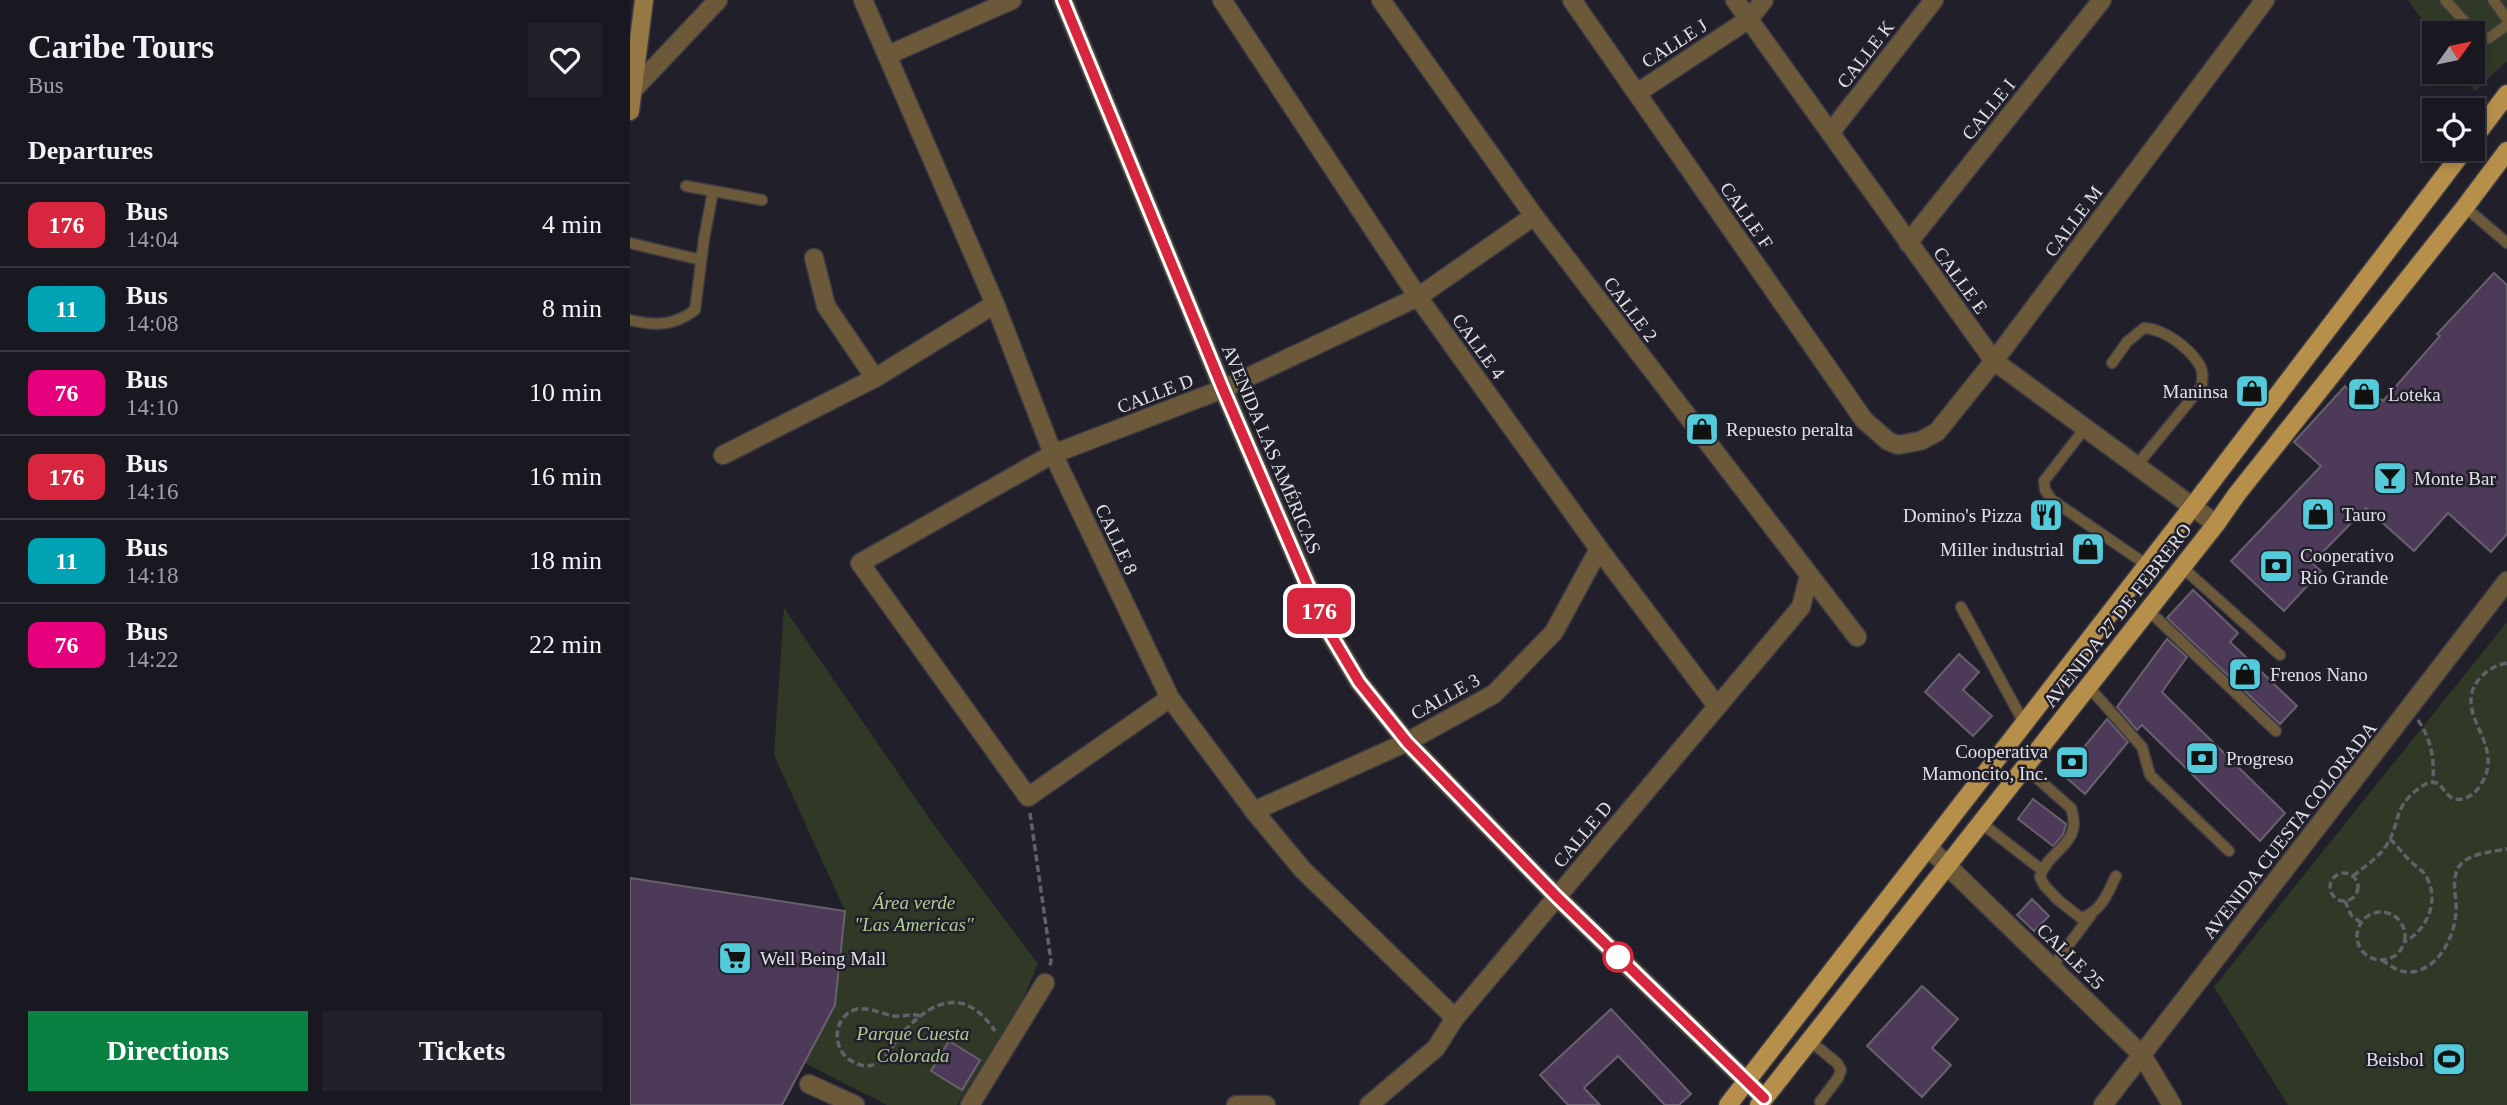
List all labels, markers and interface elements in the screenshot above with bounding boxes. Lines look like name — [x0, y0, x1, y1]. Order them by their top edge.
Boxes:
street label: CALLE J — [1638, 15, 1711, 72]
street label: CALLE K — [1833, 16, 1898, 92]
north arrow — [2422, 21, 2485, 84]
map controls — [2422, 21, 2485, 161]
button: heart — [528, 23, 602, 97]
text: Caribe Tours — [28, 29, 214, 65]
text: Bus — [28, 73, 64, 98]
street label: CALLE I — [1957, 75, 2019, 144]
button: locate — [2422, 98, 2485, 161]
text: Departures — [28, 136, 153, 165]
street label: CALLE F — [1716, 178, 1777, 253]
street label: CALLE M — [2040, 182, 2107, 261]
text: Bus — [126, 197, 168, 226]
text: 4 min — [542, 210, 602, 239]
text: 176 — [49, 212, 85, 238]
text: 14:04 — [126, 227, 178, 252]
street label: CALLE E — [1929, 243, 1992, 318]
street label: CALLE 2 — [1600, 273, 1662, 346]
text: Bus — [126, 281, 168, 310]
text: 8 min — [542, 294, 602, 323]
text: 11 — [55, 296, 78, 322]
street label: CALLE 4 — [1448, 310, 1510, 383]
text: 14:08 — [126, 311, 178, 336]
street label: AVENIDA LAS AMÉRICAS — [1218, 341, 1325, 557]
text: Bus — [126, 365, 168, 394]
street label: CALLE D — [1114, 369, 1196, 418]
shop icon: Maninsa — [2233, 372, 2271, 410]
shop icon: Loteka — [2345, 375, 2383, 413]
text: 10 min — [529, 378, 602, 407]
text: 76 — [55, 380, 79, 406]
place label: Maninsa — [2163, 381, 2229, 402]
place label: Loteka — [2388, 384, 2441, 405]
text: 14:10 — [126, 395, 178, 420]
shop icon: Repuesto peralta — [1683, 410, 1721, 448]
place label: Repuesto peralta — [1726, 419, 1854, 440]
text: Bus — [126, 449, 168, 478]
bar icon: Monte Bar — [2371, 459, 2409, 497]
text: 16 min — [529, 462, 602, 491]
text: 176 — [49, 464, 85, 490]
place label: Monte Bar — [2414, 468, 2496, 489]
text: 14:16 — [126, 479, 178, 504]
shop icon: Tauro — [2299, 495, 2337, 533]
restaurant icon: Domino's Pizza — [2027, 496, 2065, 534]
street label: CALLE 8 — [1091, 501, 1142, 578]
place label: Tauro — [2342, 504, 2386, 525]
place label: Domino's Pizza — [1903, 505, 2023, 526]
street label: AVENIDA 27 DE FEBRERO — [2039, 519, 2196, 711]
shop icon: Miller industrial — [2069, 530, 2107, 568]
text: Bus — [126, 533, 168, 562]
place label: Miller industrial — [1940, 539, 2064, 560]
place label: Cooperativo Rio Grande — [2300, 545, 2394, 588]
text: 18 min — [529, 546, 602, 575]
bank icon: Cooperativo Rio Grande — [2257, 547, 2295, 585]
text: 11 — [55, 548, 78, 574]
text: 14:18 — [126, 563, 178, 588]
line badge: 176 — [1279, 588, 1359, 634]
text: 176 — [1301, 598, 1337, 624]
text: Bus — [126, 617, 168, 646]
text: 22 min — [529, 630, 602, 659]
text: 76 — [55, 632, 79, 658]
text: 14:22 — [126, 647, 178, 672]
shop icon: Frenos Nano — [2226, 655, 2264, 693]
place label: Frenos Nano — [2270, 664, 2368, 685]
street label: CALLE 3 — [1407, 669, 1483, 724]
street label: AVENIDA CUESTA COLORADA — [2198, 717, 2381, 943]
bank icon: Progreso — [2183, 739, 2221, 777]
place label: Cooperativa Mamoncito, Inc. — [1922, 741, 2049, 784]
bank icon: Cooperativa Mamoncito, Inc. — [2053, 743, 2091, 781]
place label: Progreso — [2226, 748, 2294, 769]
street label: CALLE D — [1549, 797, 1616, 872]
park label: Área verde "Las Americas" — [854, 892, 975, 935]
street label: CALLE 25 — [2033, 919, 2109, 993]
supermarket icon: Well Being Mall — [716, 939, 754, 977]
unlabelled marker — [1603, 942, 1633, 972]
place label: Well Being Mall — [760, 948, 886, 969]
button: Directions — [28, 1011, 308, 1091]
button: Tickets — [322, 1011, 602, 1091]
park label: Parque Cuesta Colorada — [856, 1023, 969, 1066]
sports icon: Beisbol — [2430, 1040, 2468, 1078]
place label: Beisbol — [2366, 1049, 2424, 1070]

